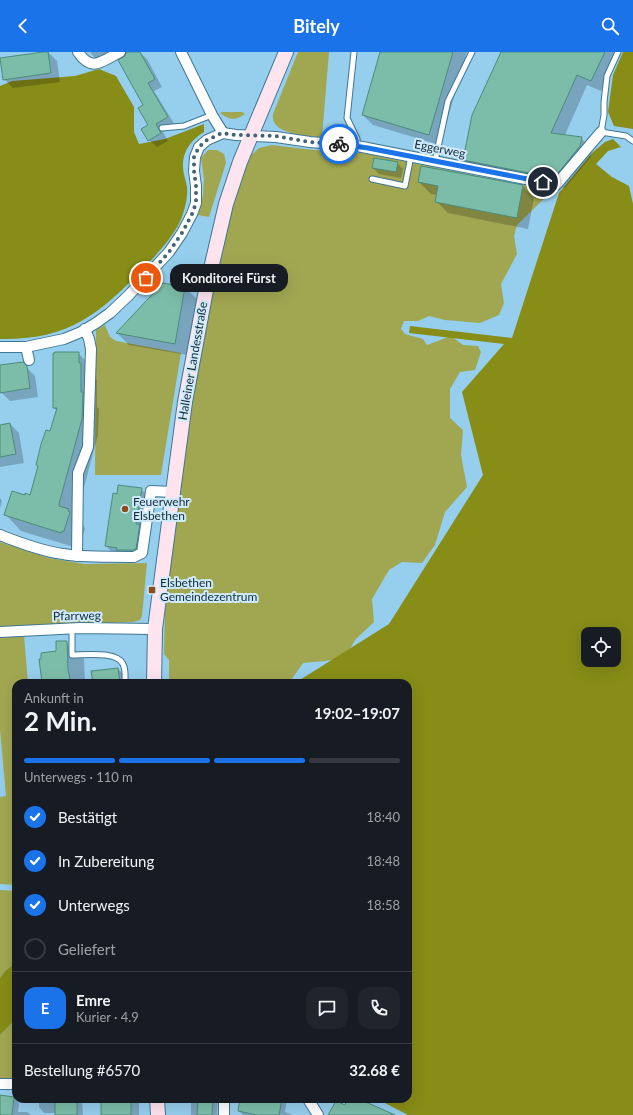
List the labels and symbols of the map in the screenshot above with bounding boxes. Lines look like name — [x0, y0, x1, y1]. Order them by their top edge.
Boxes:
courier — [319, 124, 359, 164]
street label: Eggerweg — [413, 136, 467, 161]
pin — [526, 165, 560, 199]
pin — [129, 261, 163, 295]
callout: Konditorei Fürst — [170, 264, 288, 292]
street label: Halleiner Landesstraße — [175, 300, 210, 421]
place label: Feuerwehr Elsbethen — [133, 494, 190, 523]
marker: Feuerwehr Elsbethen — [120, 504, 130, 514]
place label: Elsbethen Gemeindezentrum — [160, 575, 257, 604]
marker: Elsbethen Gemeindezentrum — [147, 585, 157, 595]
street label: Pfarrweg — [53, 608, 101, 623]

